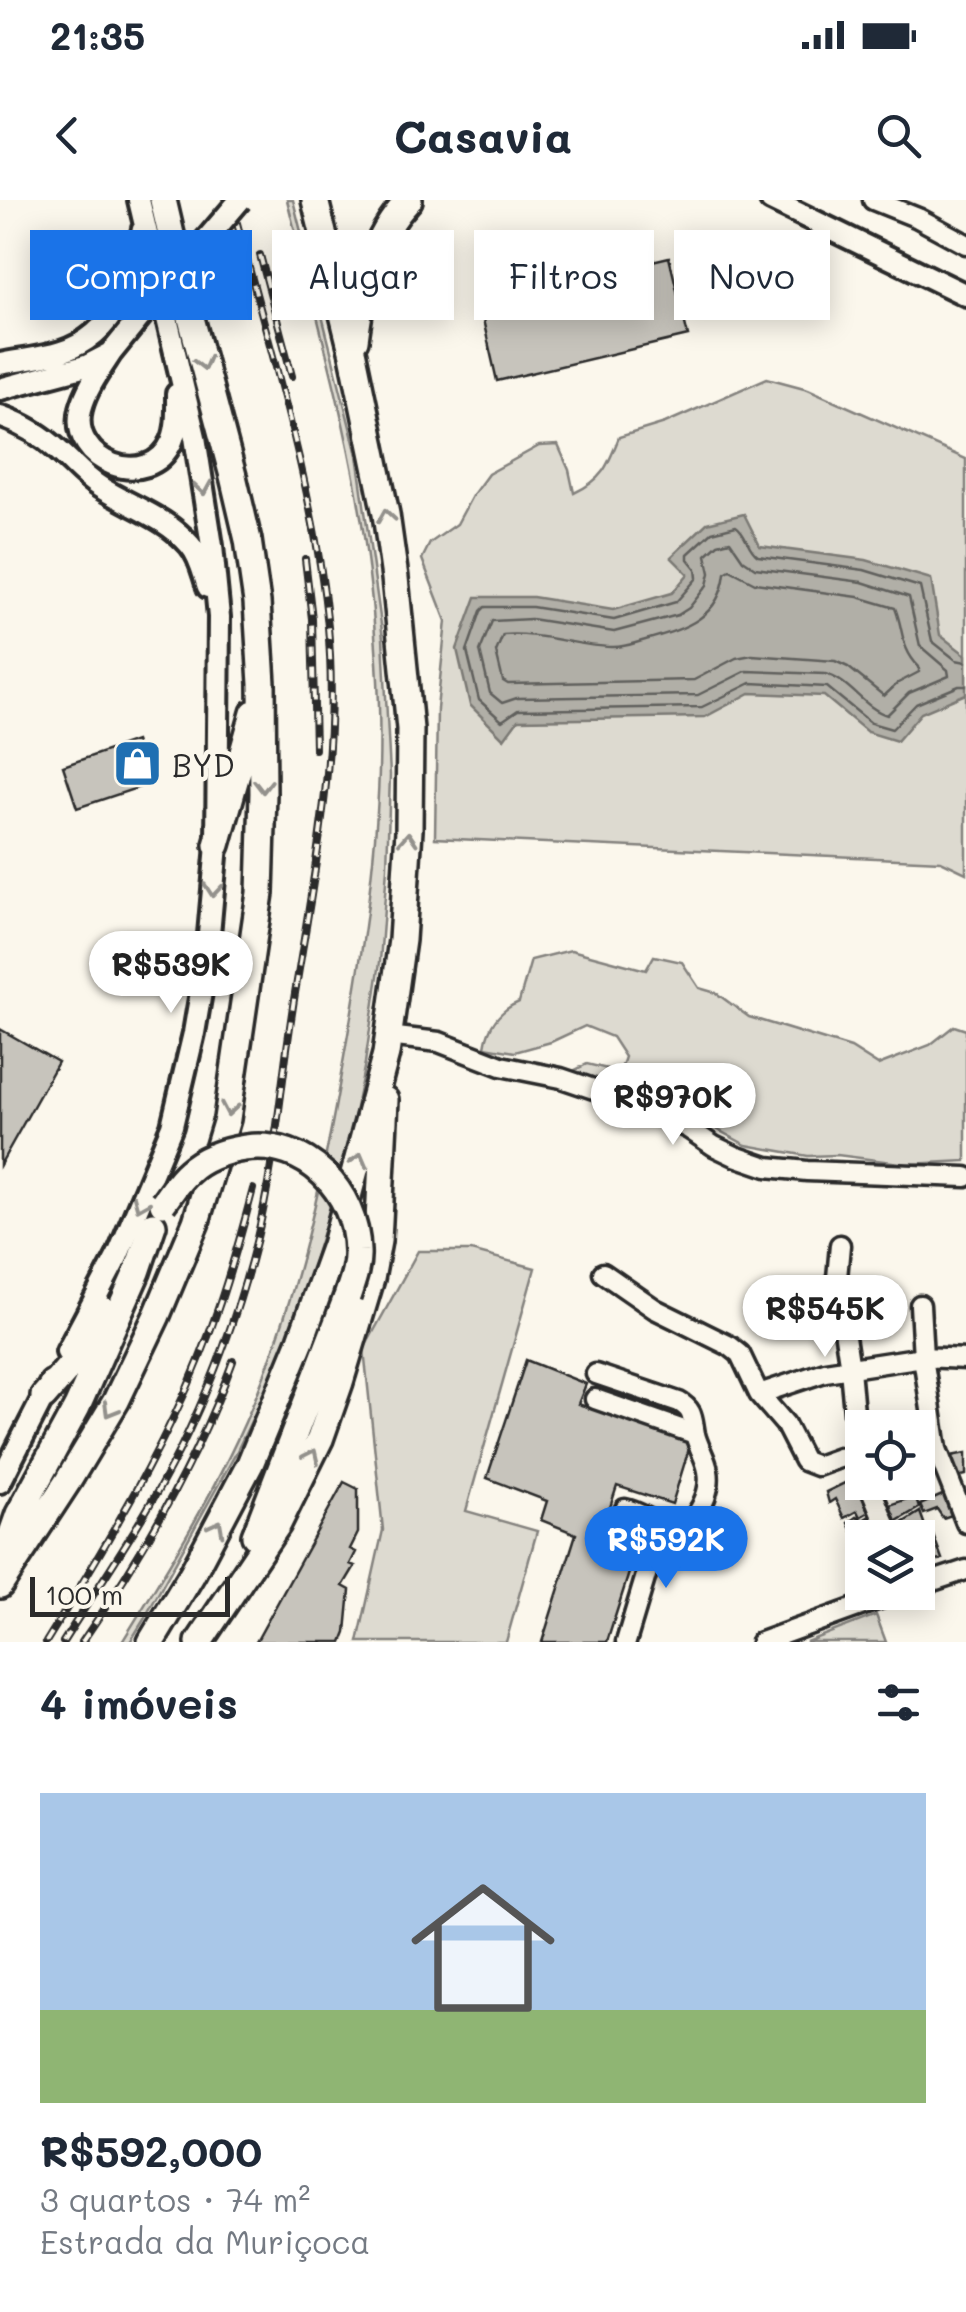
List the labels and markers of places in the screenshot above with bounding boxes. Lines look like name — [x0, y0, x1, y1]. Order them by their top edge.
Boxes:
shop icon: BYD — [111, 738, 163, 790]
place label: BYD — [172, 743, 235, 785]
pin: R$539K — [90, 931, 252, 1016]
pin: R$970K — [592, 1063, 754, 1148]
pin: R$545K — [744, 1275, 906, 1360]
pin: R$592K — [585, 1506, 747, 1591]

